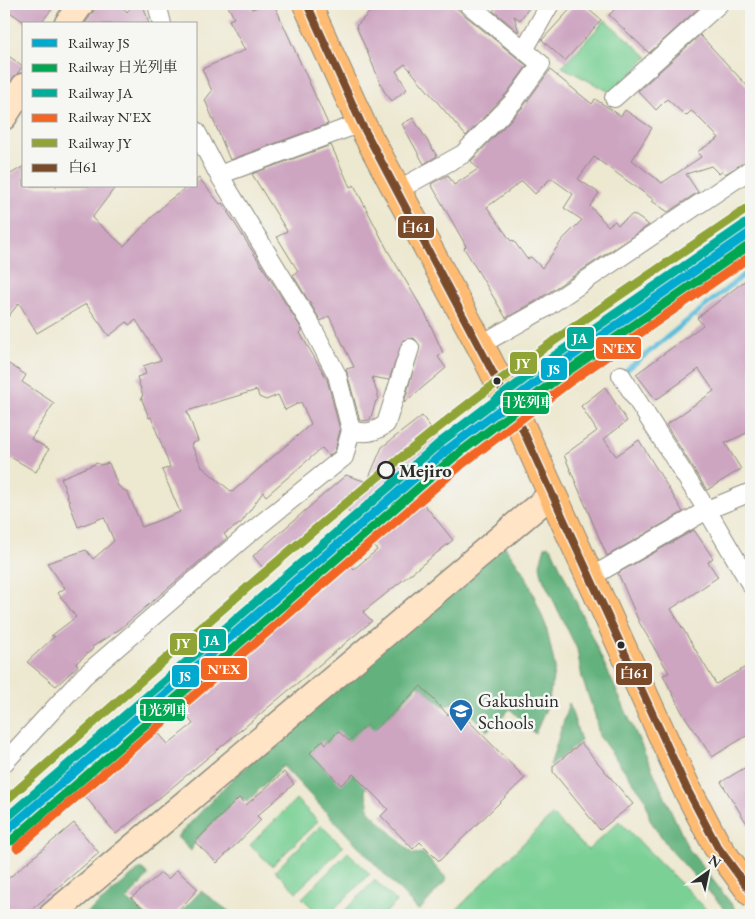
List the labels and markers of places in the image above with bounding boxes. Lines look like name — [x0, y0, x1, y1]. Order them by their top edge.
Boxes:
unlabelled marker — [492, 376, 502, 386]
place label: Mejiro — [399, 458, 452, 483]
marker: Mejiro — [377, 461, 395, 479]
unlabelled marker — [616, 640, 626, 650]
place label: Gakushuin Schools — [478, 688, 559, 735]
school or university icon: Gakushuin Schools — [448, 698, 474, 732]

